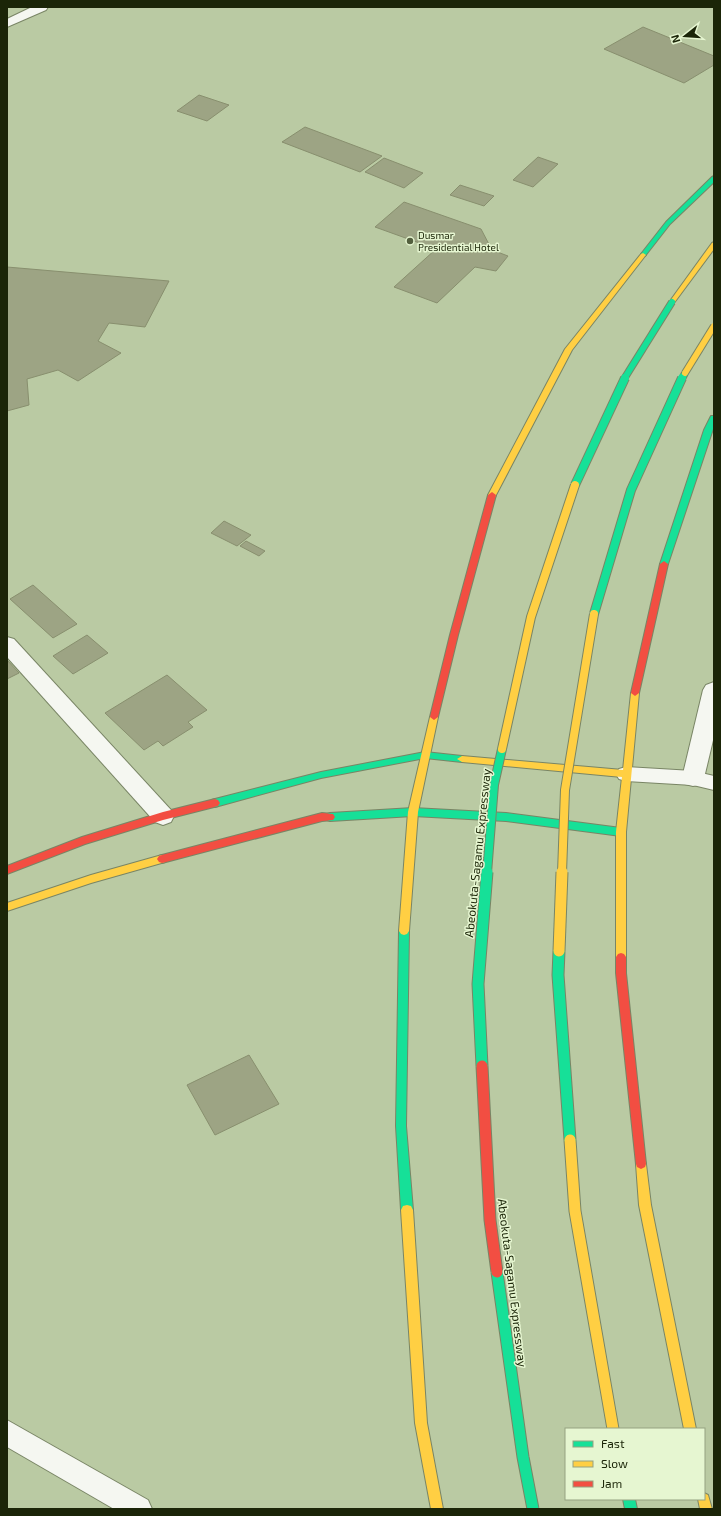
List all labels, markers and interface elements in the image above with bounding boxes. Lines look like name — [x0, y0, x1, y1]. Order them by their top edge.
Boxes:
north arrow — [665, 16, 705, 56]
text: N — [668, 33, 682, 45]
place label: Dusmar Presidential Hotel — [418, 229, 499, 253]
marker: Dusmar Presidential Hotel — [405, 236, 415, 246]
street label: Abeokuta-Sagamu Expressway — [461, 767, 493, 938]
street label: Abeokuta-Sagamu Expressway — [496, 1198, 530, 1369]
legend — [565, 1428, 705, 1500]
text: Fast — [601, 1436, 625, 1450]
text: Slow — [601, 1456, 628, 1470]
text: Jam — [601, 1476, 622, 1490]

